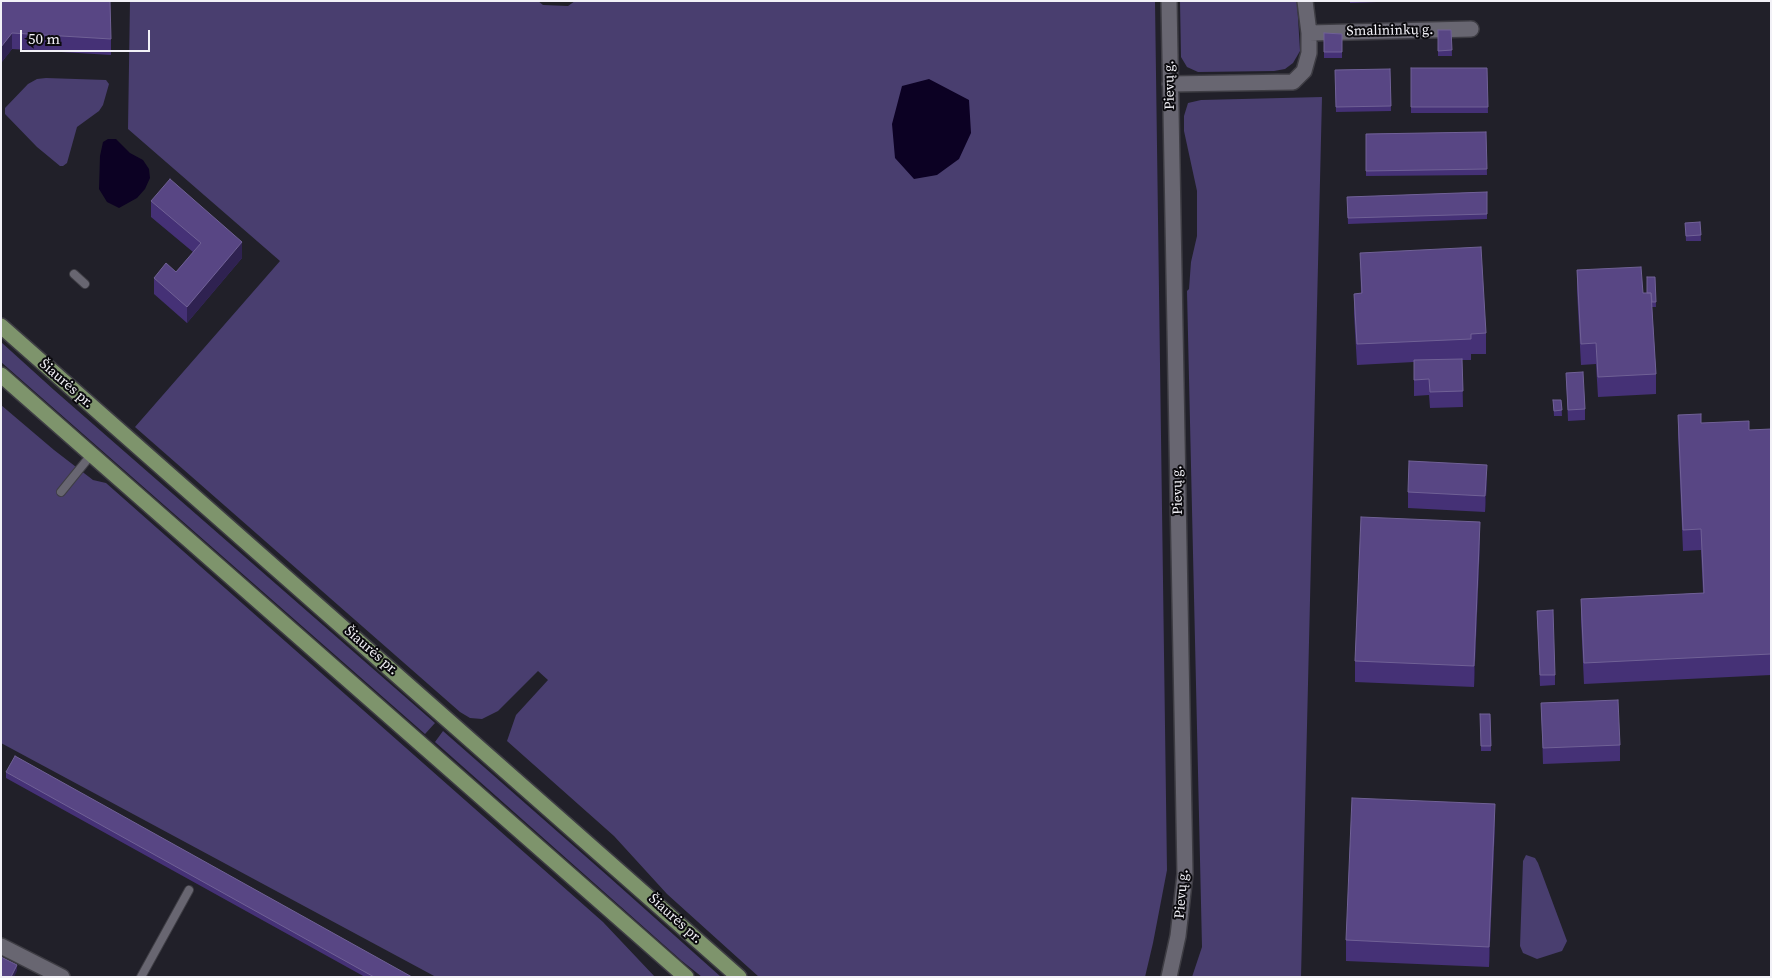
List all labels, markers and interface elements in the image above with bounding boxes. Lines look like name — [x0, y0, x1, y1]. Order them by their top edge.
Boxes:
scale bar — [22, 20, 152, 52]
street label: Smalininkų g. — [1346, 22, 1434, 40]
text: 50 m — [28, 28, 60, 49]
street label: Pievų g. — [1161, 60, 1179, 110]
street label: Šiaurės pr. — [36, 356, 96, 412]
street label: Pievų g. — [1169, 465, 1187, 515]
street label: Šiaurės pr. — [341, 623, 401, 679]
street label: Pievų g. — [1171, 869, 1193, 919]
street label: Šiaurės pr. — [645, 891, 705, 947]

